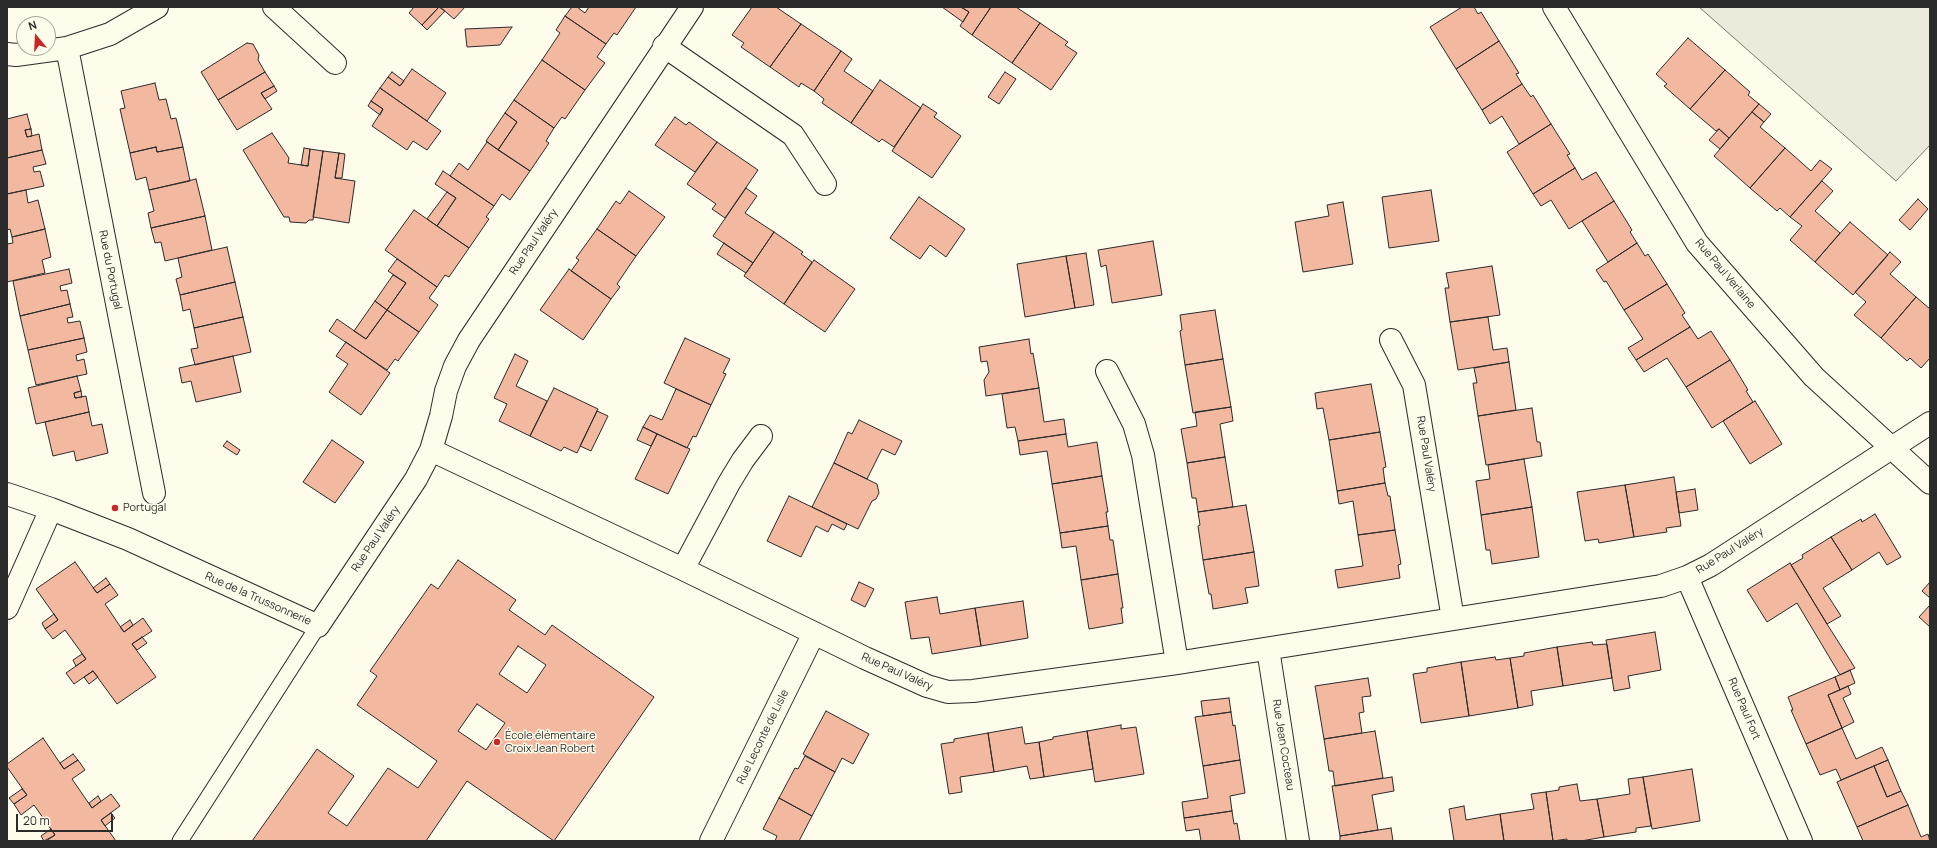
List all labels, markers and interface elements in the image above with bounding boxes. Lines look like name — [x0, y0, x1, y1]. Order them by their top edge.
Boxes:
north arrow — [16, 16, 56, 56]
text: N — [26, 17, 39, 33]
street label: Rue Paul Valéry — [507, 206, 561, 278]
street label: Rue du Portugal — [96, 229, 124, 311]
street label: Rue Paul Verlaine — [1692, 237, 1758, 311]
street label: Rue Paul Valéry — [1413, 415, 1439, 493]
place label: Portugal — [123, 501, 166, 515]
marker: Portugal — [110, 503, 120, 513]
street label: Rue Paul Valéry — [349, 503, 403, 575]
street label: Rue Paul Valéry — [1694, 525, 1766, 577]
street label: Rue de la Trussonnerie — [203, 570, 313, 628]
street label: Rue Paul Valéry — [859, 650, 935, 694]
street label: Rue Paul Fort — [1725, 676, 1763, 742]
street label: Rue Leconte de Lisle — [734, 687, 792, 787]
street label: Rue Jean Cocteau — [1269, 699, 1297, 791]
place label: École élémentaire Croix Jean Robert — [505, 729, 596, 755]
marker: École élémentaire Croix Jean Robert — [492, 737, 502, 747]
scale bar — [18, 806, 115, 832]
text: 20 m — [23, 812, 50, 829]

